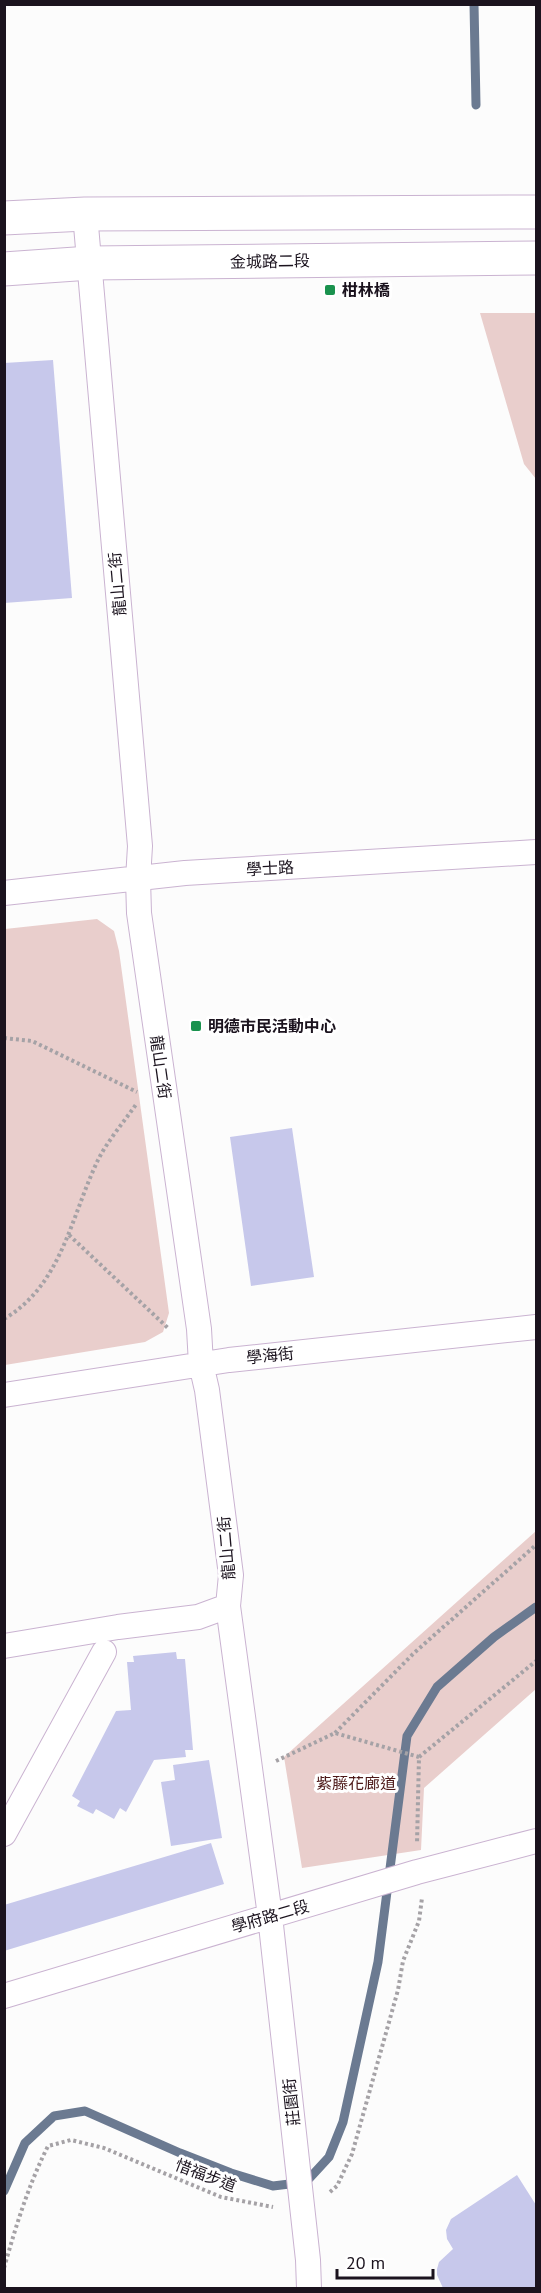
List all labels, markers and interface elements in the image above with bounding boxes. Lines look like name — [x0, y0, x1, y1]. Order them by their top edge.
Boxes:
street label: 金城路二段 — [230, 250, 310, 272]
place label: 柑林橋 — [342, 280, 390, 300]
marker: 柑林橋 — [323, 283, 337, 297]
street label: 龍山二街 — [104, 551, 130, 617]
street label: 學士路 — [246, 857, 294, 879]
place label: 明德市民活動中心 — [208, 1016, 336, 1036]
marker: 明德市民活動中心 — [189, 1019, 203, 1033]
street label: 龍山二街 — [147, 1034, 175, 1100]
street label: 學海街 — [245, 1343, 295, 1367]
street label: 龍山二街 — [213, 1515, 239, 1581]
park label: 紫藤花廊道 — [316, 1773, 396, 1793]
street label: 學府路二段 — [229, 1895, 311, 1937]
street label: 莊園街 — [279, 2077, 303, 2127]
street label: 惜福步道 — [173, 2154, 239, 2196]
scale bar — [337, 2242, 433, 2280]
text: 20 m — [346, 2251, 385, 2274]

